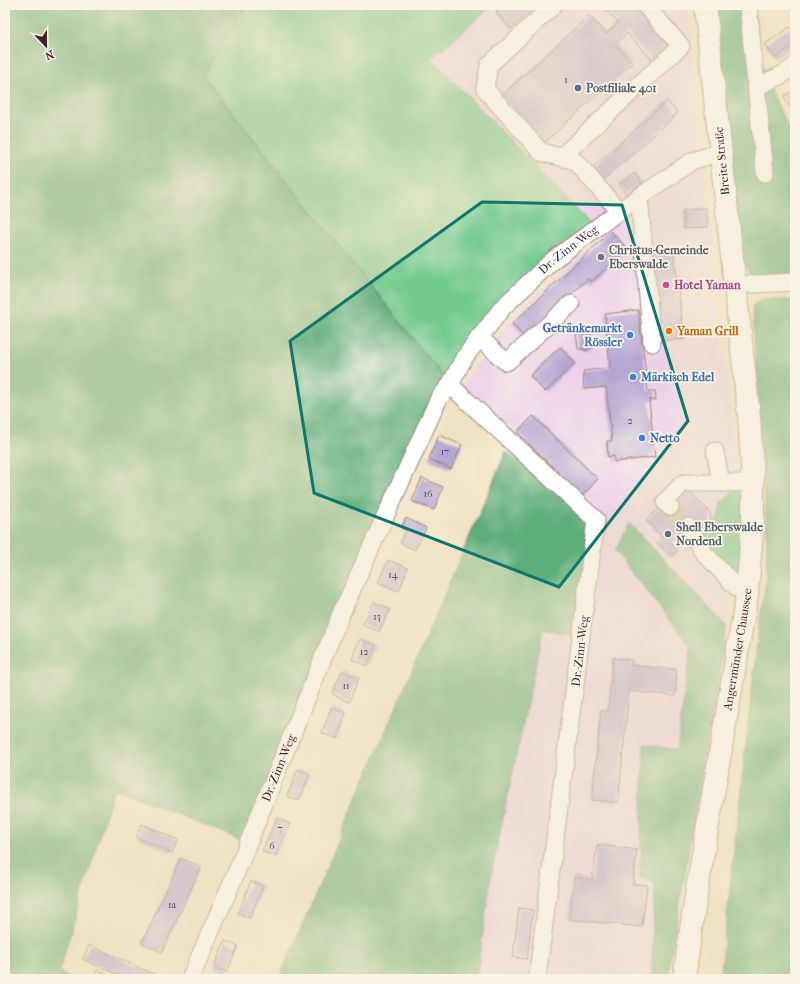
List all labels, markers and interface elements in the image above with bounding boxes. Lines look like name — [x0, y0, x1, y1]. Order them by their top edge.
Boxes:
north arrow — [26, 26, 66, 66]
text: N — [43, 47, 56, 63]
house number: 1 — [564, 74, 568, 86]
place label: Postfiliale 401 — [586, 81, 657, 96]
marker: Postfiliale 401 — [573, 83, 583, 93]
street label: Breite Straße — [711, 126, 733, 196]
street label: Dr.-Zinn-Weg — [536, 222, 601, 277]
place label: Christus-Gemeinde Eberswalde — [609, 243, 709, 271]
marker: Christus-Gemeinde Eberswalde — [596, 252, 606, 262]
place label: Hotel Yaman — [674, 278, 742, 292]
marker: Hotel Yaman — [661, 280, 671, 290]
place label: Getränkemarkt Rössler — [543, 321, 623, 349]
place label: Yaman Grill — [676, 324, 739, 338]
marker: Yaman Grill — [664, 326, 674, 336]
marker: Getränkemarkt Rössler — [625, 330, 635, 340]
place label: Märkisch Edel — [640, 370, 715, 384]
marker: Märkisch Edel — [628, 372, 638, 382]
house number: 2 — [627, 415, 633, 427]
place label: Netto — [650, 431, 679, 445]
marker: Netto — [637, 433, 647, 443]
house number: 17 — [441, 446, 449, 458]
house number: 16 — [424, 488, 433, 500]
place label: Shell Eberswalde Nordend — [676, 520, 763, 548]
marker: Shell Eberswalde Nordend — [663, 529, 673, 539]
house number: 14 — [388, 569, 399, 581]
street label: Angermünder Chaussee — [720, 588, 755, 713]
house number: 13 — [373, 611, 381, 623]
street label: Dr.-Zinn-Weg — [569, 614, 591, 687]
house number: 12 — [360, 646, 368, 658]
house number: 11 — [342, 680, 350, 692]
street label: Dr.-Zinn-Weg — [259, 732, 299, 804]
house number: 7 — [278, 823, 283, 835]
house number: 6 — [269, 840, 275, 852]
house number: 1a — [168, 899, 176, 911]

